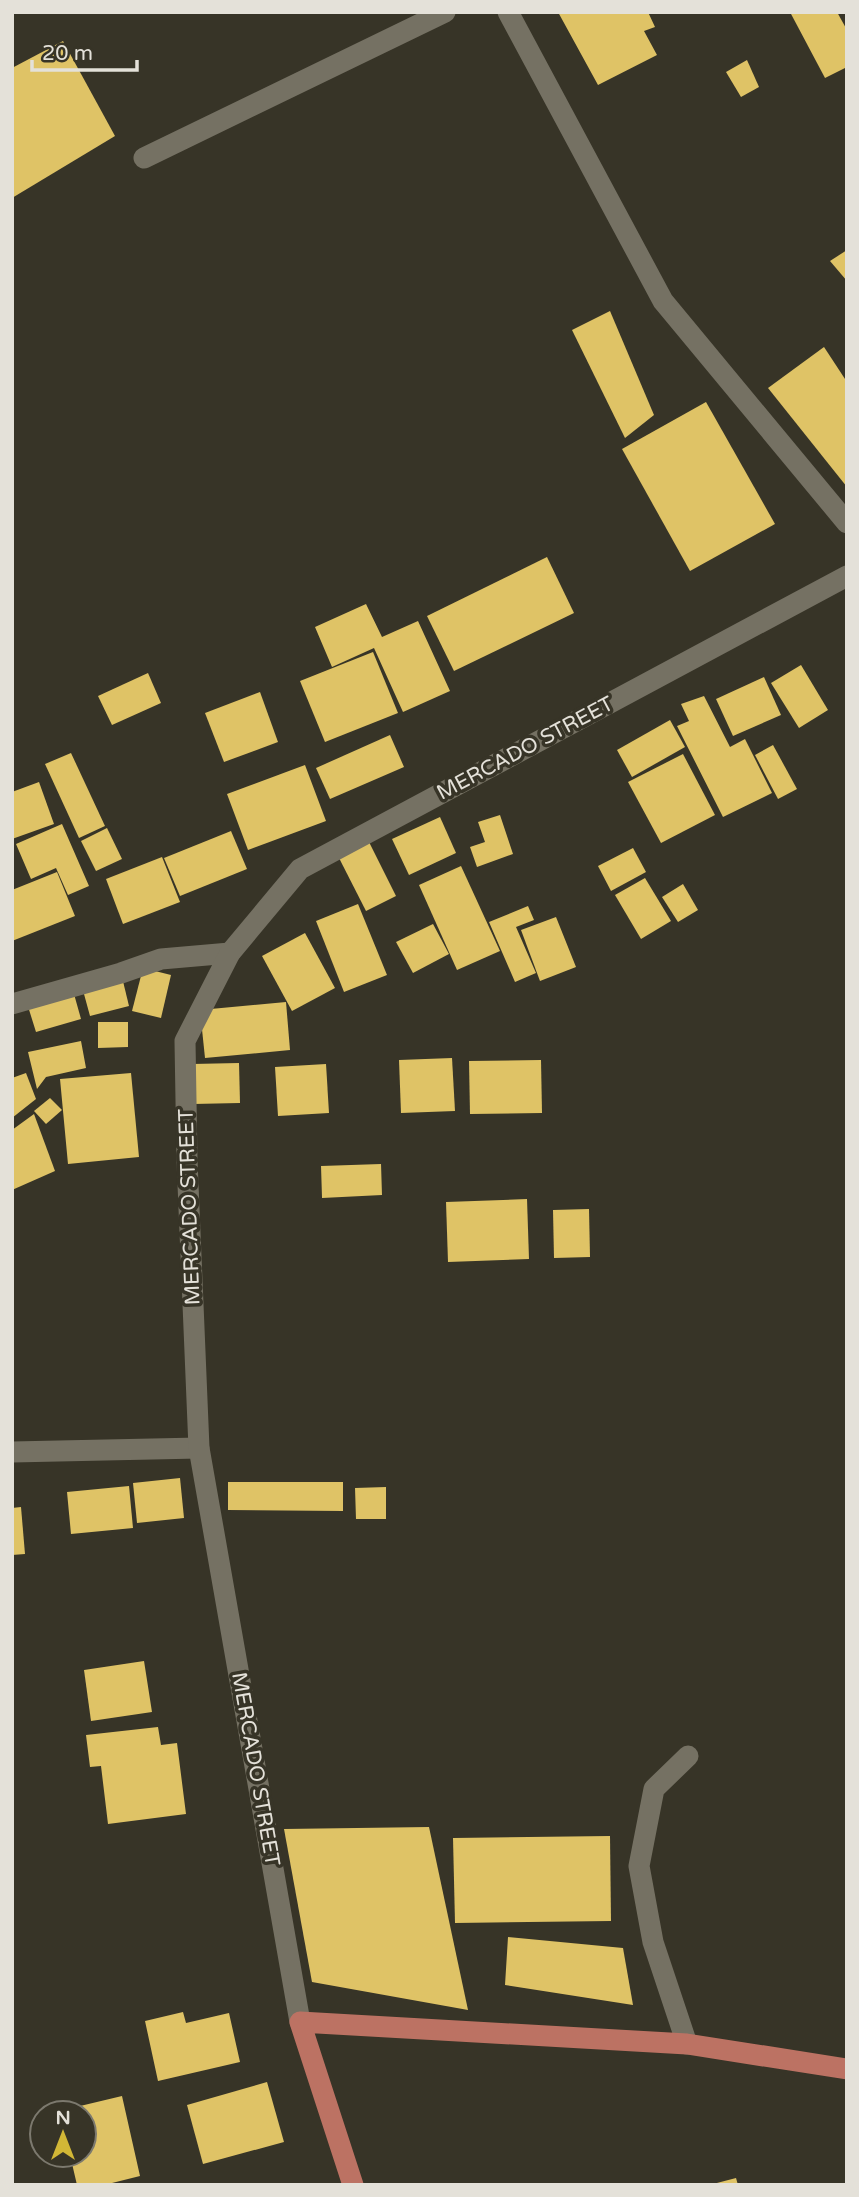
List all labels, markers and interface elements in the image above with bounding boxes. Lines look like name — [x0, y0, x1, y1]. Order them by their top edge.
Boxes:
scale bar — [32, 28, 136, 72]
text: 20 m — [42, 41, 93, 66]
street label: MERCADO STREET — [433, 691, 618, 806]
street label: MERCADO STREET — [174, 1108, 205, 1306]
street label: MERCADO STREET — [226, 1670, 285, 1868]
north arrow — [28, 2099, 98, 2169]
text: N — [55, 2107, 71, 2129]

